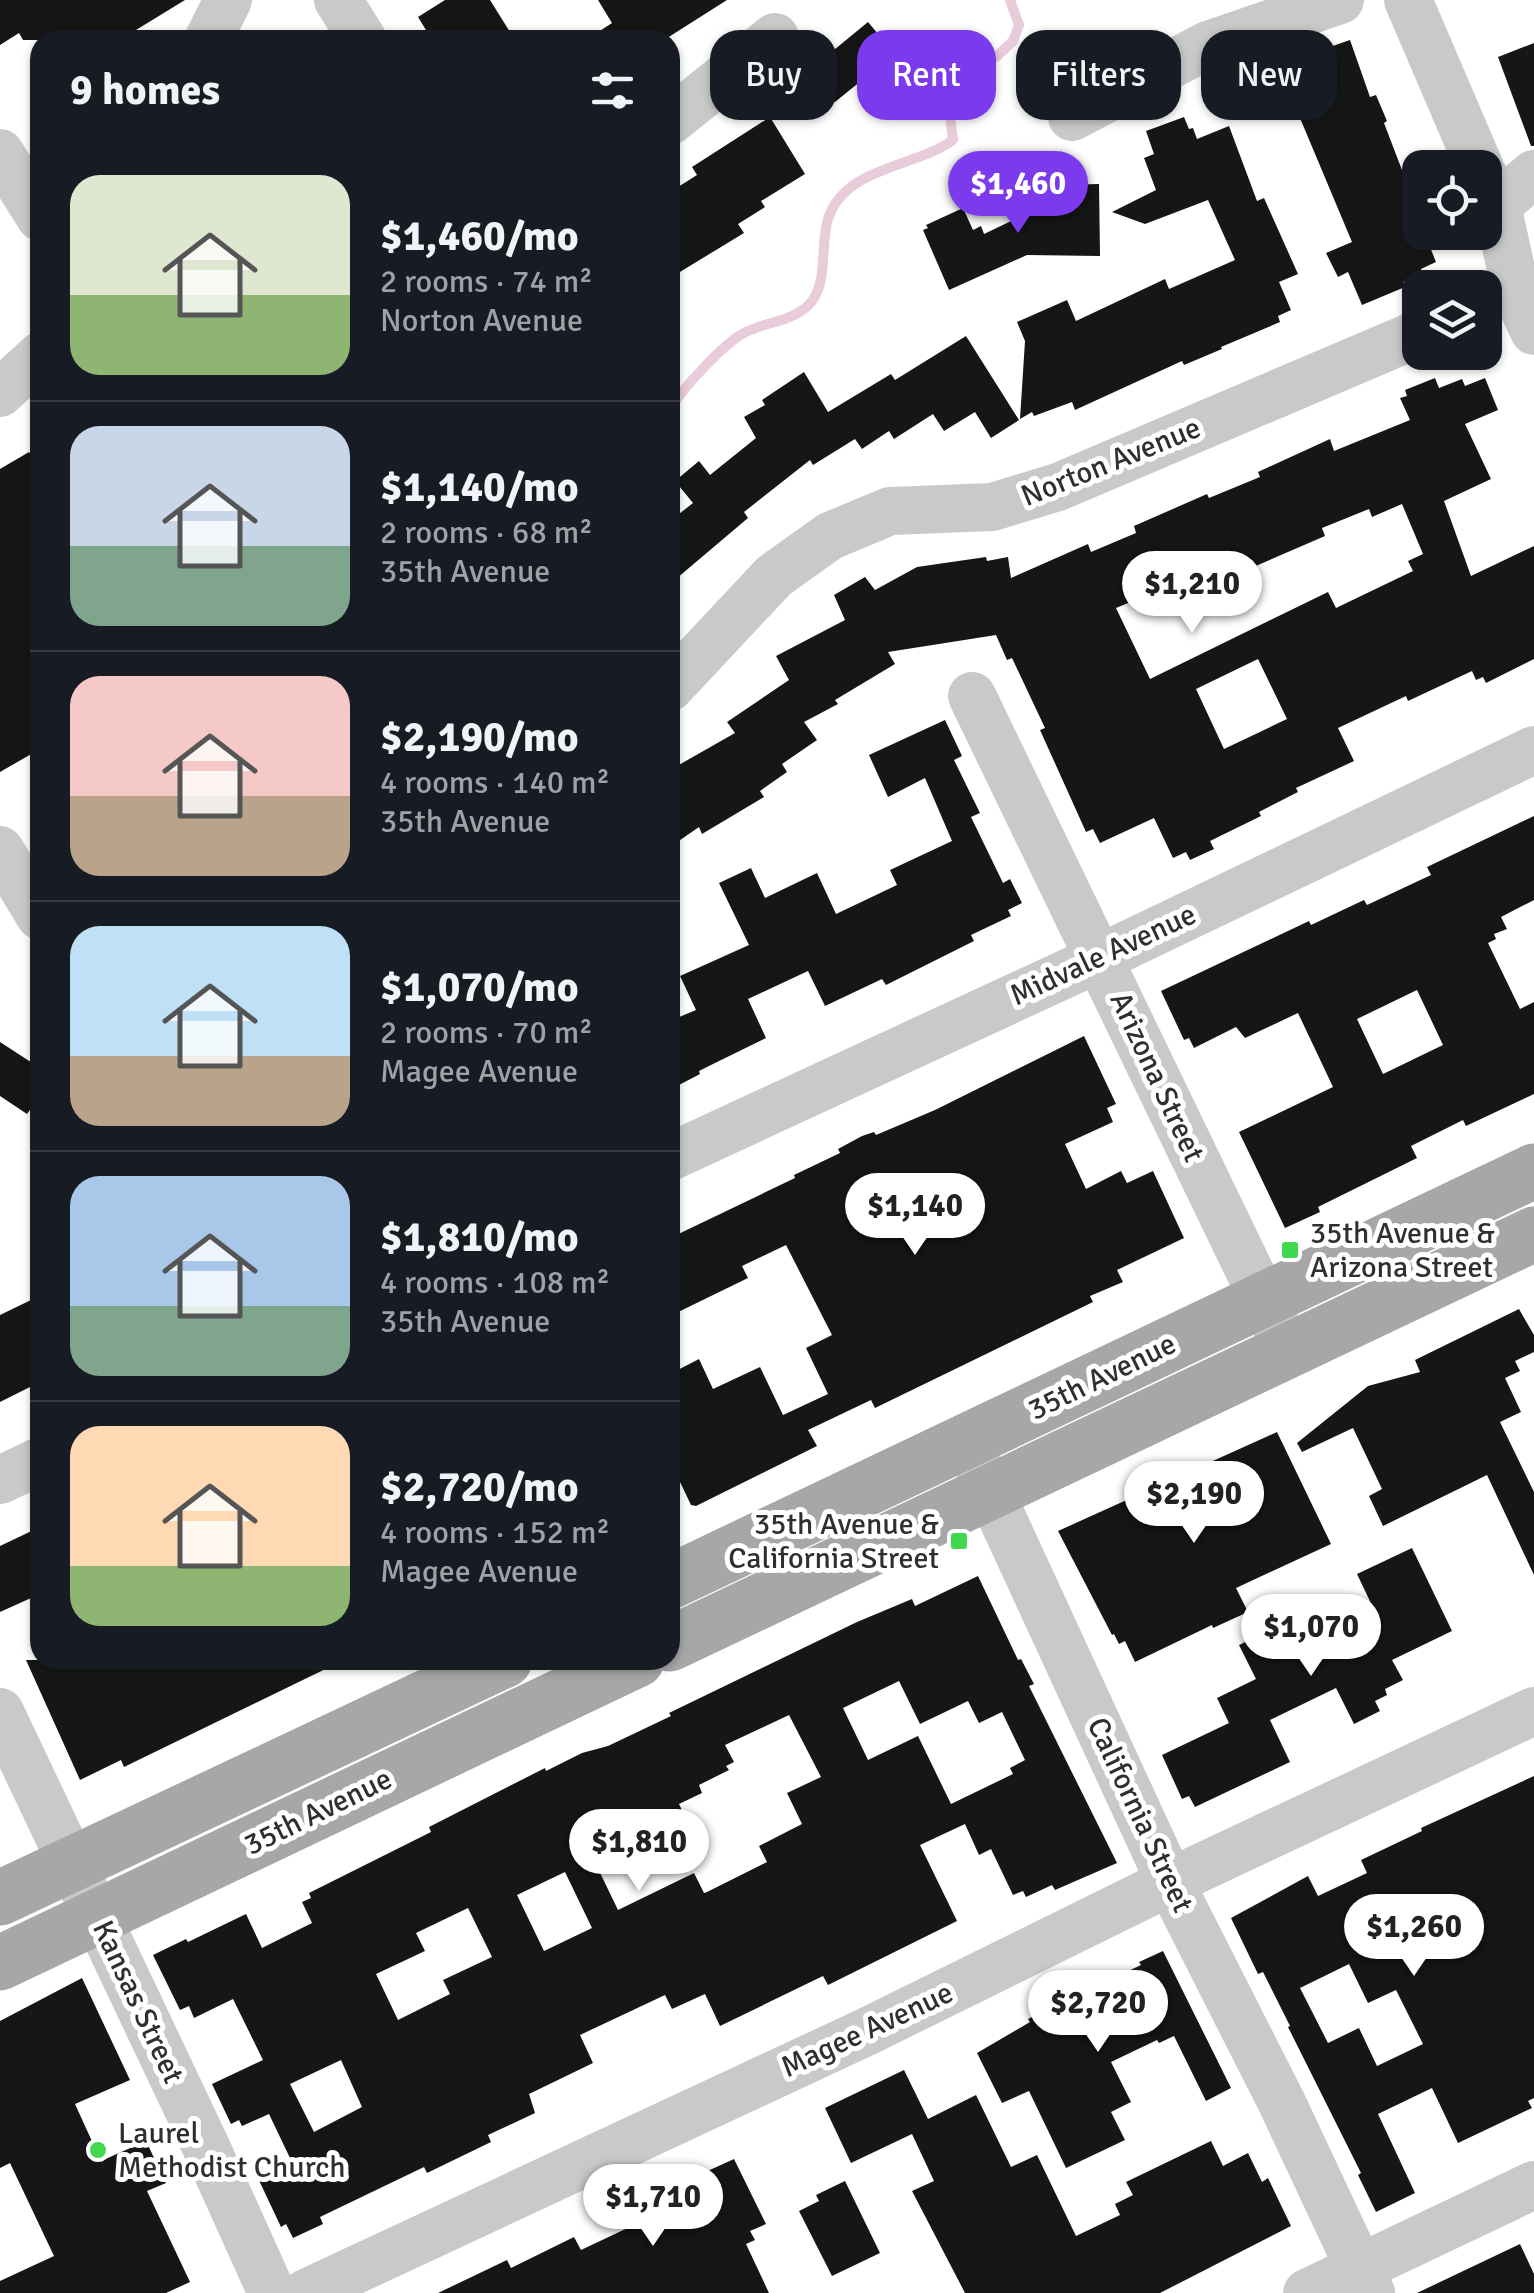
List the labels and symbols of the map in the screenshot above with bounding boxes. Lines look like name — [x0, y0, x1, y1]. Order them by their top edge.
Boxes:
pin: $1,460 — [937, 151, 1099, 236]
street label: Norton Avenue — [1016, 409, 1206, 515]
pin: $1,210 — [1111, 551, 1273, 636]
street label: Midvale Avenue — [1004, 896, 1202, 1014]
street label: Arizona Street — [1102, 986, 1212, 1168]
pin: $1,140 — [834, 1173, 996, 1258]
place label: 35th Avenue & Arizona Street — [1310, 1215, 1495, 1286]
marker: 35th Avenue & Arizona Street — [1279, 1239, 1301, 1261]
street label: 35th Avenue — [1022, 1325, 1182, 1429]
pin: $2,190 — [1113, 1461, 1275, 1546]
place label: 35th Avenue & California Street — [728, 1506, 939, 1577]
marker: 35th Avenue & California Street — [948, 1530, 970, 1552]
pin: $1,070 — [1230, 1594, 1392, 1679]
street label: California Street — [1079, 1712, 1201, 1918]
street label: 35th Avenue — [238, 1760, 398, 1864]
pin: $1,810 — [558, 1809, 720, 1894]
pin: $1,260 — [1333, 1894, 1495, 1979]
street label: Kansas Street — [84, 1915, 192, 2089]
pin: $2,720 — [1017, 1970, 1179, 2055]
street label: Magee Avenue — [775, 1974, 959, 2086]
place label: Laurel Methodist Church — [118, 2115, 346, 2186]
marker: Laurel Methodist Church — [87, 2139, 109, 2161]
pin: $1,710 — [572, 2164, 734, 2249]

